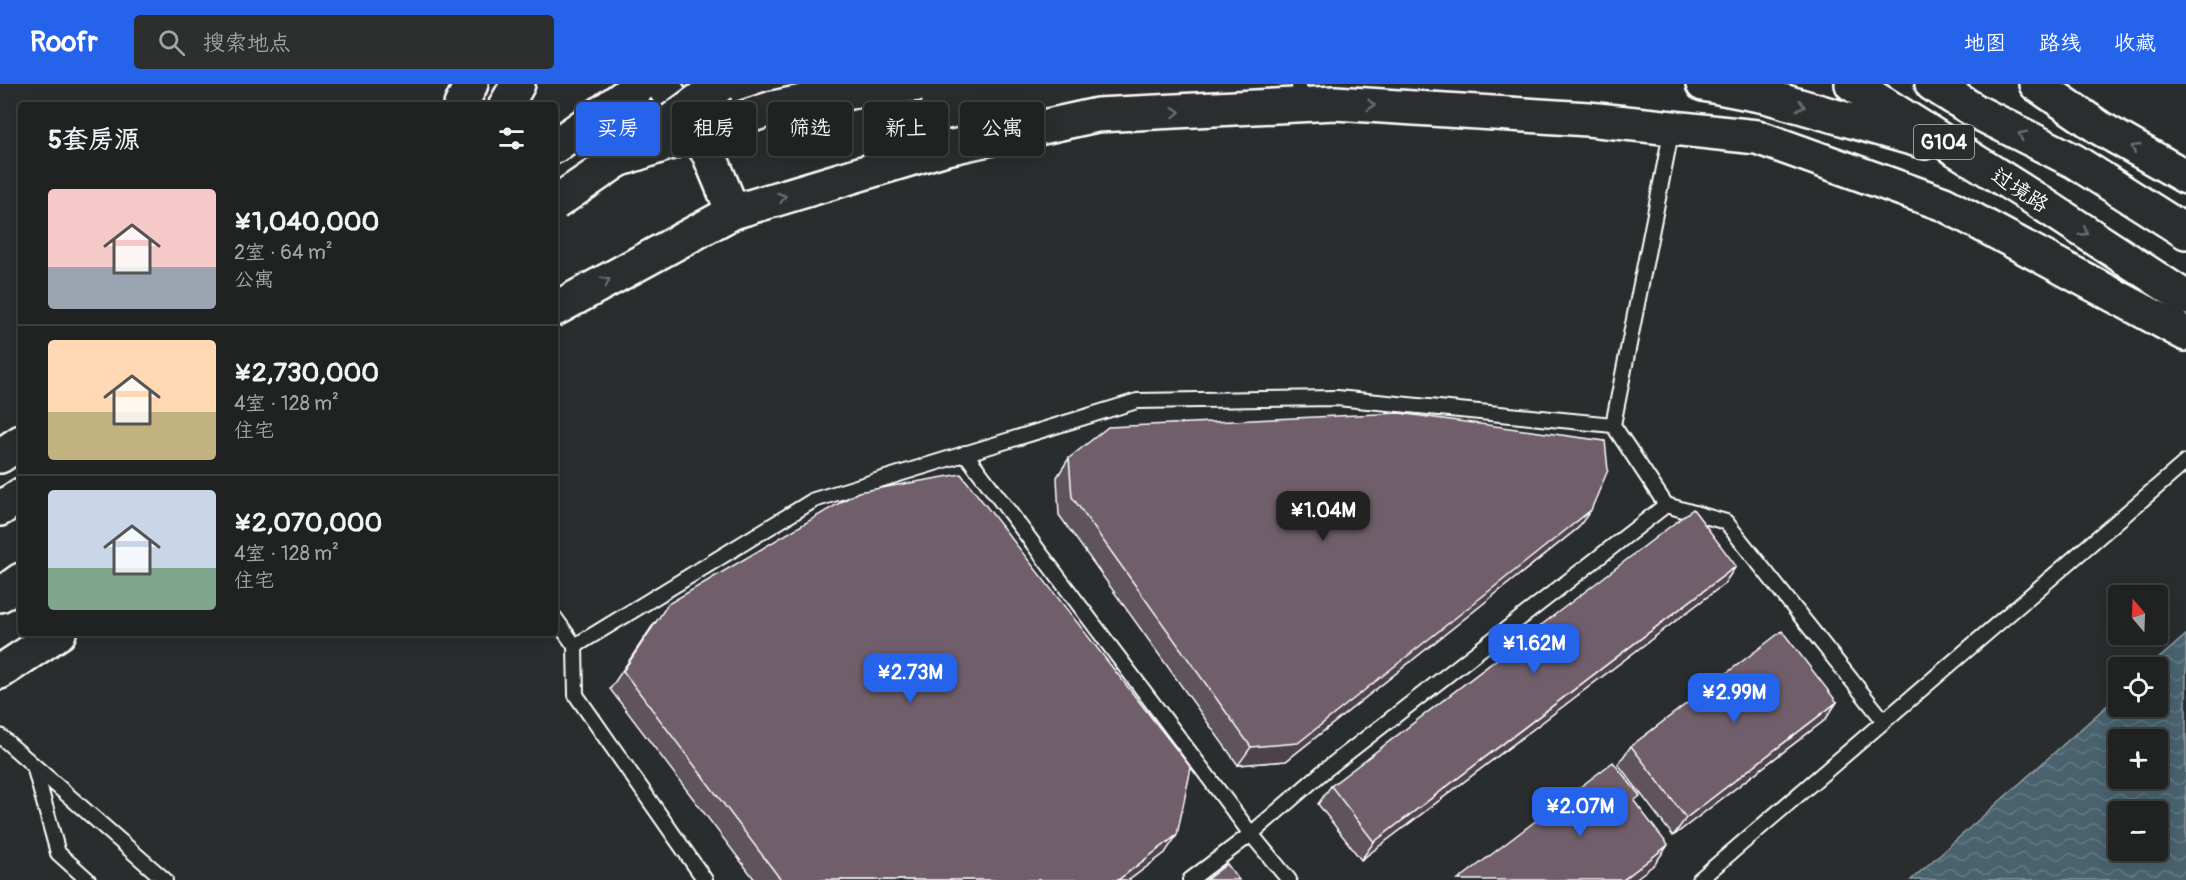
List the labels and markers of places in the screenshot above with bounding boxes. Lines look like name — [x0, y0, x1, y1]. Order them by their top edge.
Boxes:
pin: ¥1.04M — [1274, 491, 1372, 542]
pin: ¥1.62M — [1485, 624, 1583, 675]
pin: ¥2.73M — [861, 653, 959, 704]
pin: ¥2.99M — [1685, 673, 1783, 724]
pin: ¥2.07M — [1531, 787, 1629, 838]

